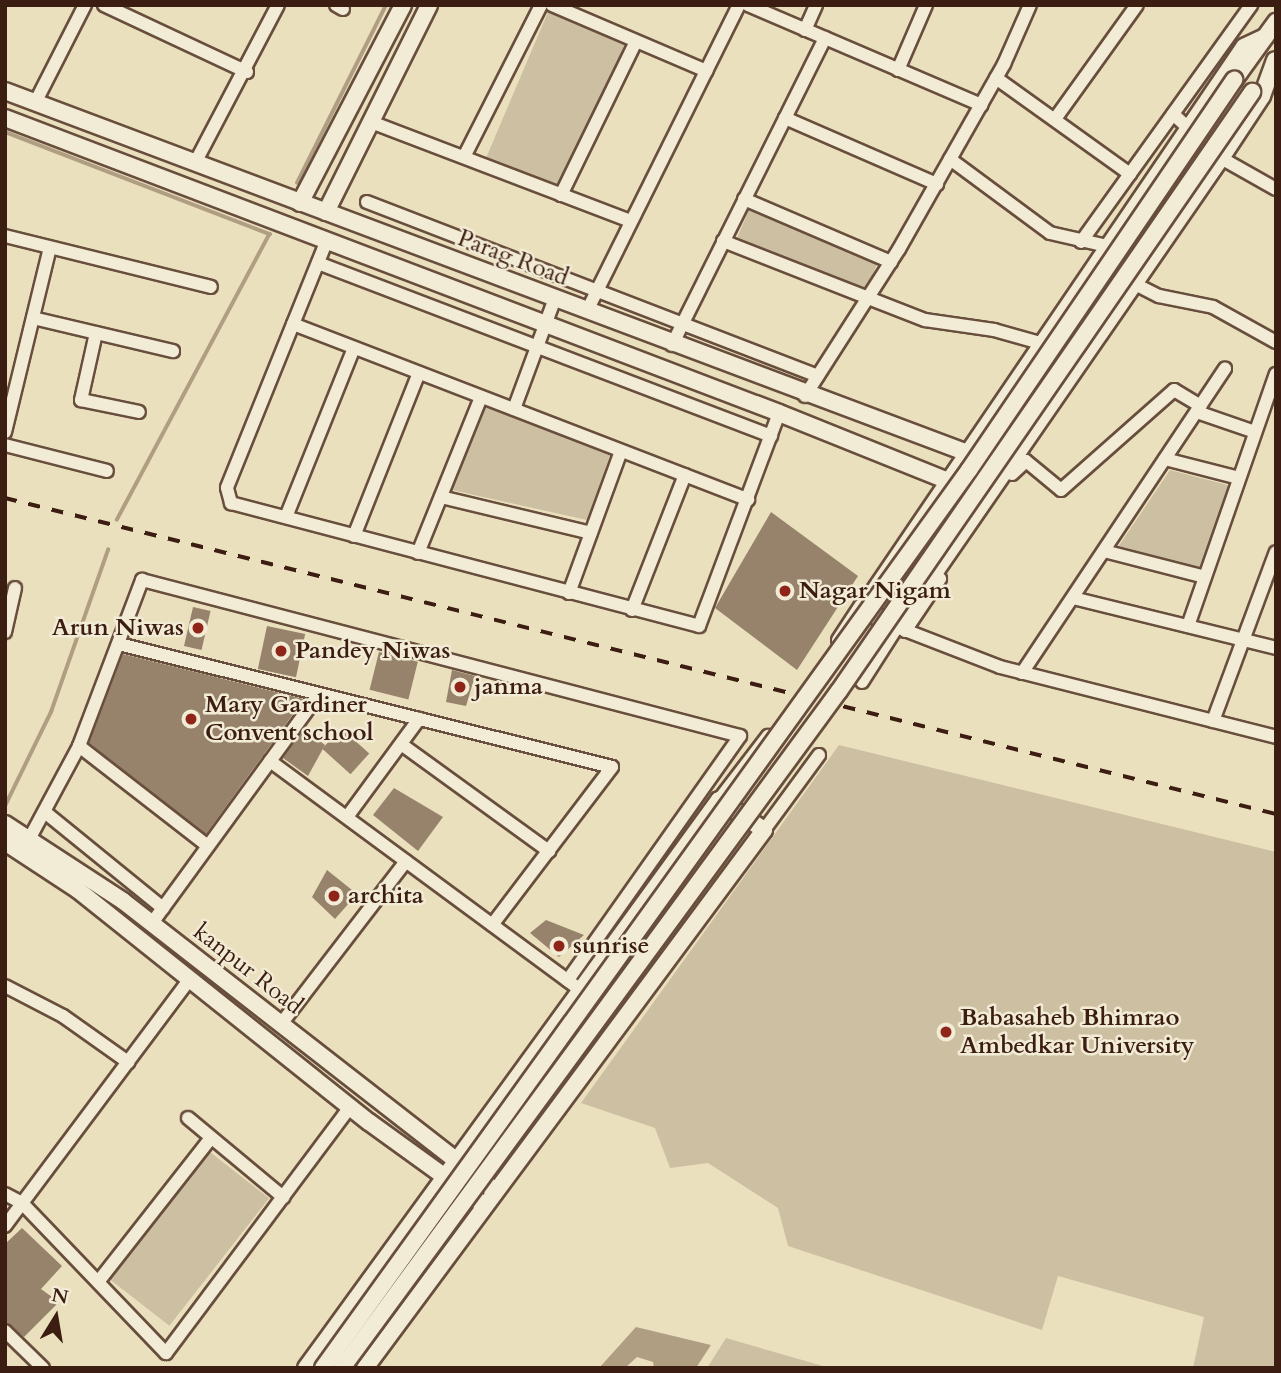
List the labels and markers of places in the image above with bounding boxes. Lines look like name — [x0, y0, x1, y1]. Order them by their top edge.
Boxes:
place label: Nagar Nigam — [799, 577, 951, 605]
marker: Nagar Nigam — [777, 583, 793, 599]
place label: Arun Niwas — [52, 614, 184, 642]
marker: Arun Niwas — [190, 620, 206, 636]
place label: Pandey Niwas — [295, 637, 450, 665]
marker: Pandey Niwas — [273, 643, 289, 659]
place label: janma — [474, 673, 543, 701]
marker: janma — [452, 679, 468, 695]
place label: Mary Gardiner Convent school — [205, 691, 374, 747]
marker: Mary Gardiner Convent school — [183, 711, 199, 727]
place label: archita — [348, 882, 424, 910]
marker: archita — [326, 888, 342, 904]
place label: sunrise — [573, 932, 649, 960]
marker: sunrise — [551, 938, 567, 954]
place label: Babasaheb Bhimrao Ambedkar University — [960, 1004, 1194, 1060]
marker: Babasaheb Bhimrao Ambedkar University — [938, 1024, 954, 1040]

